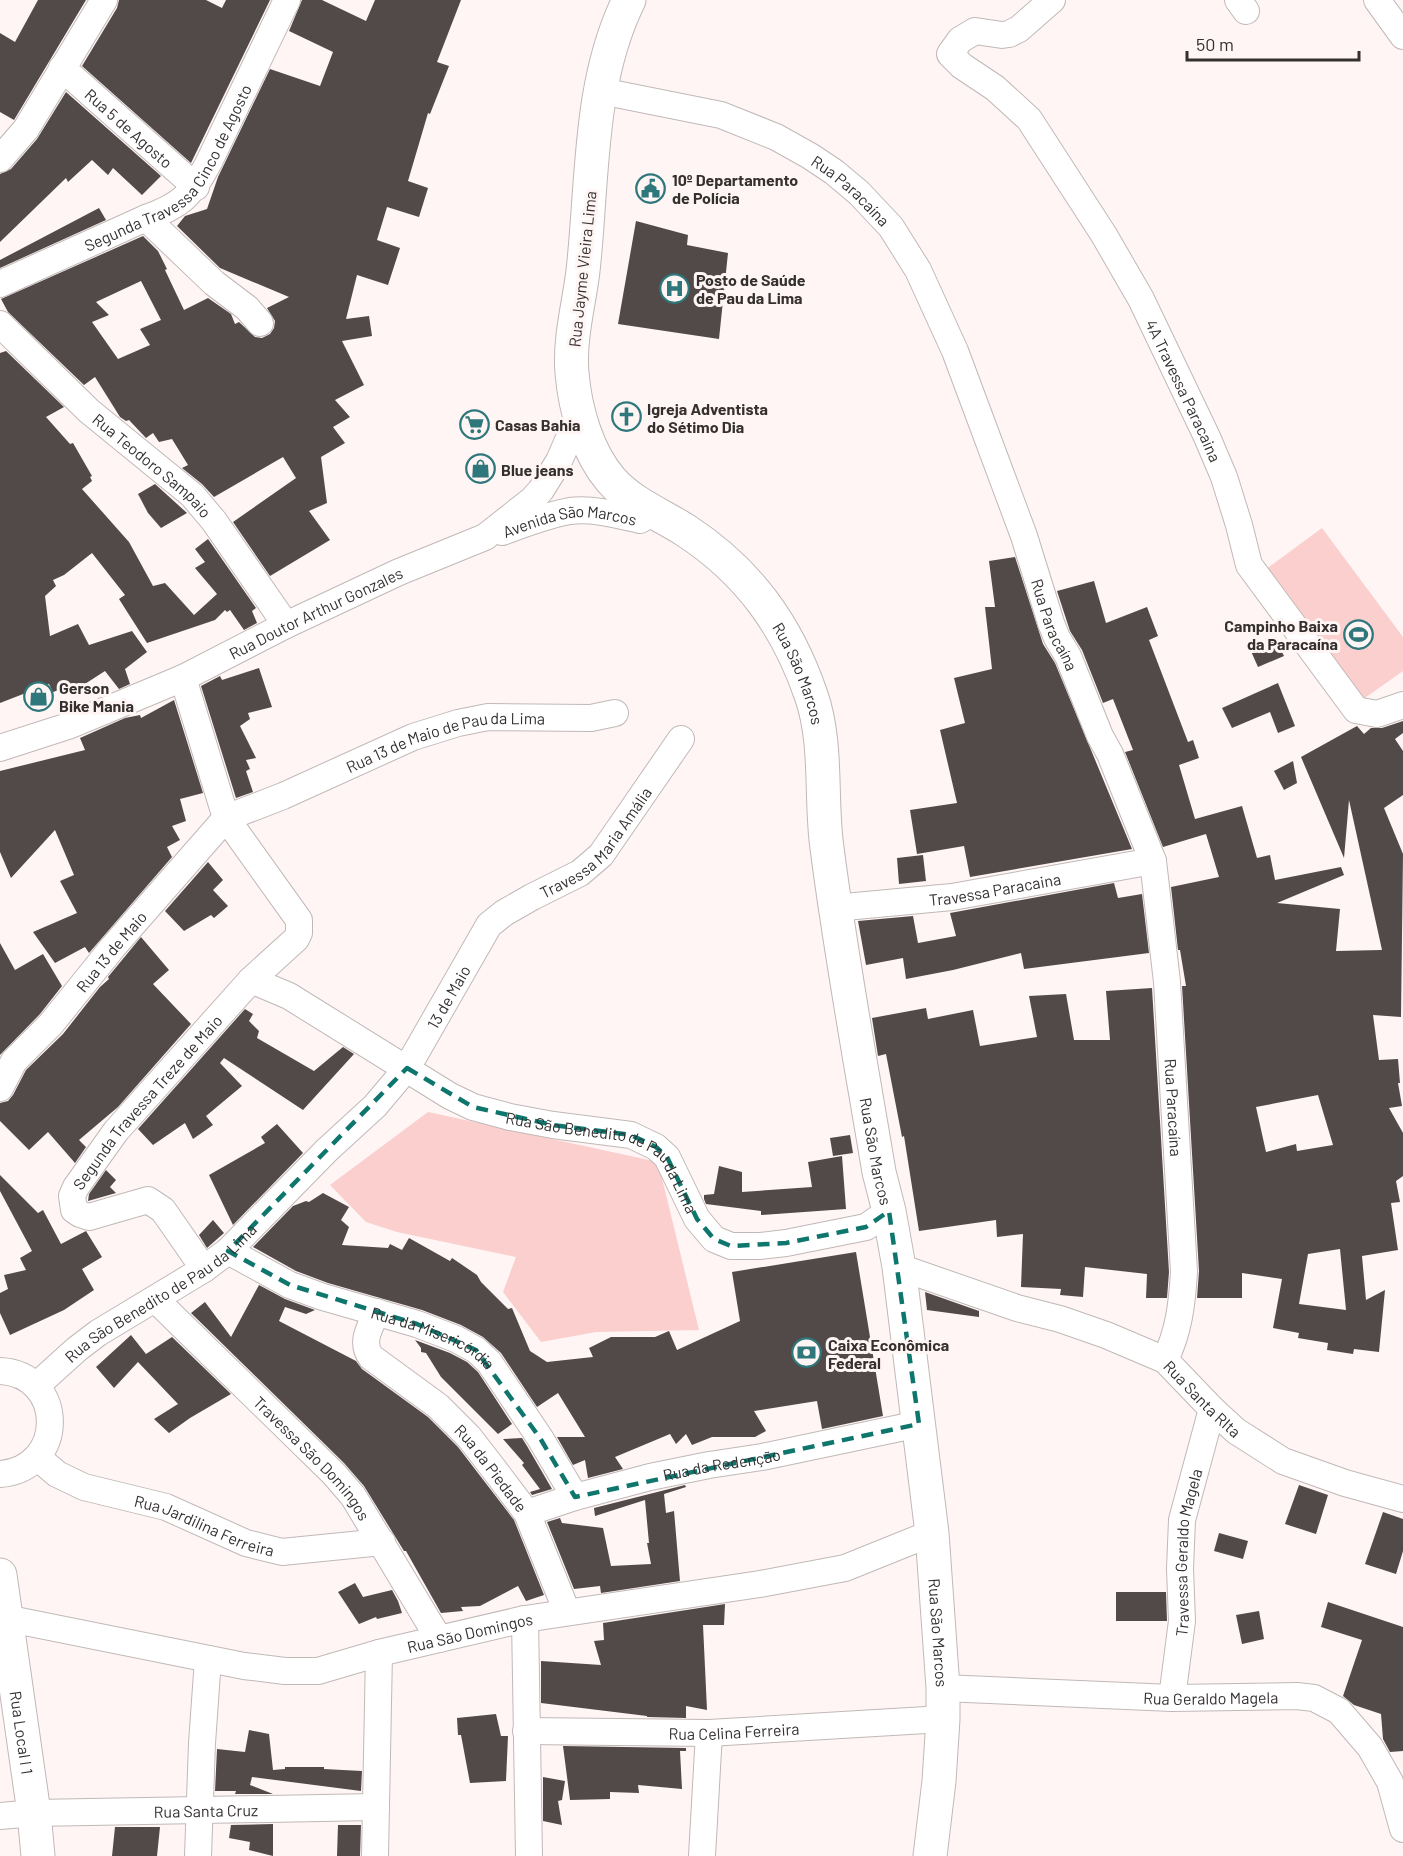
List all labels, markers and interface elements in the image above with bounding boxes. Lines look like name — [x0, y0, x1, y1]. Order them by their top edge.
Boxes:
scale bar — [1187, 24, 1360, 62]
text: 50 m — [1196, 33, 1234, 55]
street label: Segunda Travessa Cinco de Agosto — [81, 81, 255, 254]
street label: Rua 5 de Agosto — [82, 84, 177, 172]
street label: Rua Paracaína — [808, 151, 894, 229]
place label: 10º Departamento de Polícia — [672, 170, 798, 207]
public building icon: 10º Departamento de Polícia — [635, 172, 667, 204]
street label: Rua Jayme Vieira Lima — [564, 190, 600, 348]
place label: Posto de Saúde de Pau da Lima — [696, 270, 806, 307]
hospital icon: Posto de Saúde de Pau da Lima — [659, 272, 691, 304]
street label: 4A Travessa Paracaina — [1143, 316, 1226, 464]
place label: Igreja Adventista do Sétimo Dia — [647, 399, 768, 436]
church icon: Igreja Adventista do Sétimo Dia — [610, 401, 642, 433]
supermarket icon: Casas Bahia — [458, 408, 490, 440]
street label: Rua Teodoro Sampaio — [89, 409, 216, 521]
place label: Casas Bahia — [495, 415, 580, 434]
shop icon: Blue jeans — [464, 453, 496, 485]
place label: Blue jeans — [501, 460, 573, 479]
street label: Avenida São Marcos — [500, 501, 639, 541]
street label: Rua Doutor Arthur Gonzales — [226, 562, 405, 662]
street label: Rua Paracaína — [1028, 576, 1082, 673]
place label: Campinho Baixa da Paracaína — [1224, 616, 1338, 653]
sports icon: Campinho Baixa da Paracaína — [1343, 618, 1375, 650]
street label: Rua São Marcos — [769, 619, 828, 726]
place label: Gerson Bike Mania — [59, 678, 134, 715]
shop icon: Gerson Bike Mania — [22, 680, 54, 712]
street label: Rua 13 de Maio de Pau da Lima — [343, 707, 545, 776]
street label: Travessa Maria Amália — [537, 783, 655, 901]
street label: Travessa Paracaina — [928, 868, 1062, 909]
street label: Rua 13 de Maio — [71, 907, 150, 995]
street label: 13 de Maio — [422, 961, 474, 1032]
street label: Segunda Travessa Treze de Maio — [68, 1010, 225, 1193]
street label: Rua Paracaína — [1162, 1058, 1187, 1157]
street label: Rua São Marcos — [857, 1096, 897, 1207]
street label: Rua São Benedito de Pau da Lima — [504, 1107, 702, 1216]
street label: Rua São Benedito de Pau da Lima — [60, 1219, 260, 1365]
street label: Rua da Misericórdia — [369, 1302, 500, 1372]
place label: Caixa Econômica Federal — [828, 1335, 949, 1372]
bank icon: Caixa Econômica Federal — [791, 1337, 823, 1369]
street label: Rua Santa RIta — [1160, 1356, 1245, 1441]
street label: Travessa São Domingos — [250, 1392, 375, 1523]
street label: Rua da Piedade — [452, 1420, 532, 1515]
street label: Rua da Redenção — [661, 1444, 782, 1484]
street label: Travessa Geraldo Magela — [1170, 1466, 1205, 1638]
street label: Rua Jardilina Ferreira — [133, 1490, 276, 1559]
street label: Rua São Marcos — [926, 1577, 952, 1688]
street label: Rua São Domingos — [405, 1608, 534, 1656]
street label: Rua Geraldo Magela — [1143, 1687, 1278, 1708]
street label: Rua Local I 1 — [7, 1689, 38, 1775]
street label: Rua Celina Ferreira — [668, 1718, 800, 1743]
street label: Rua Santa Cruz — [154, 1800, 258, 1820]

